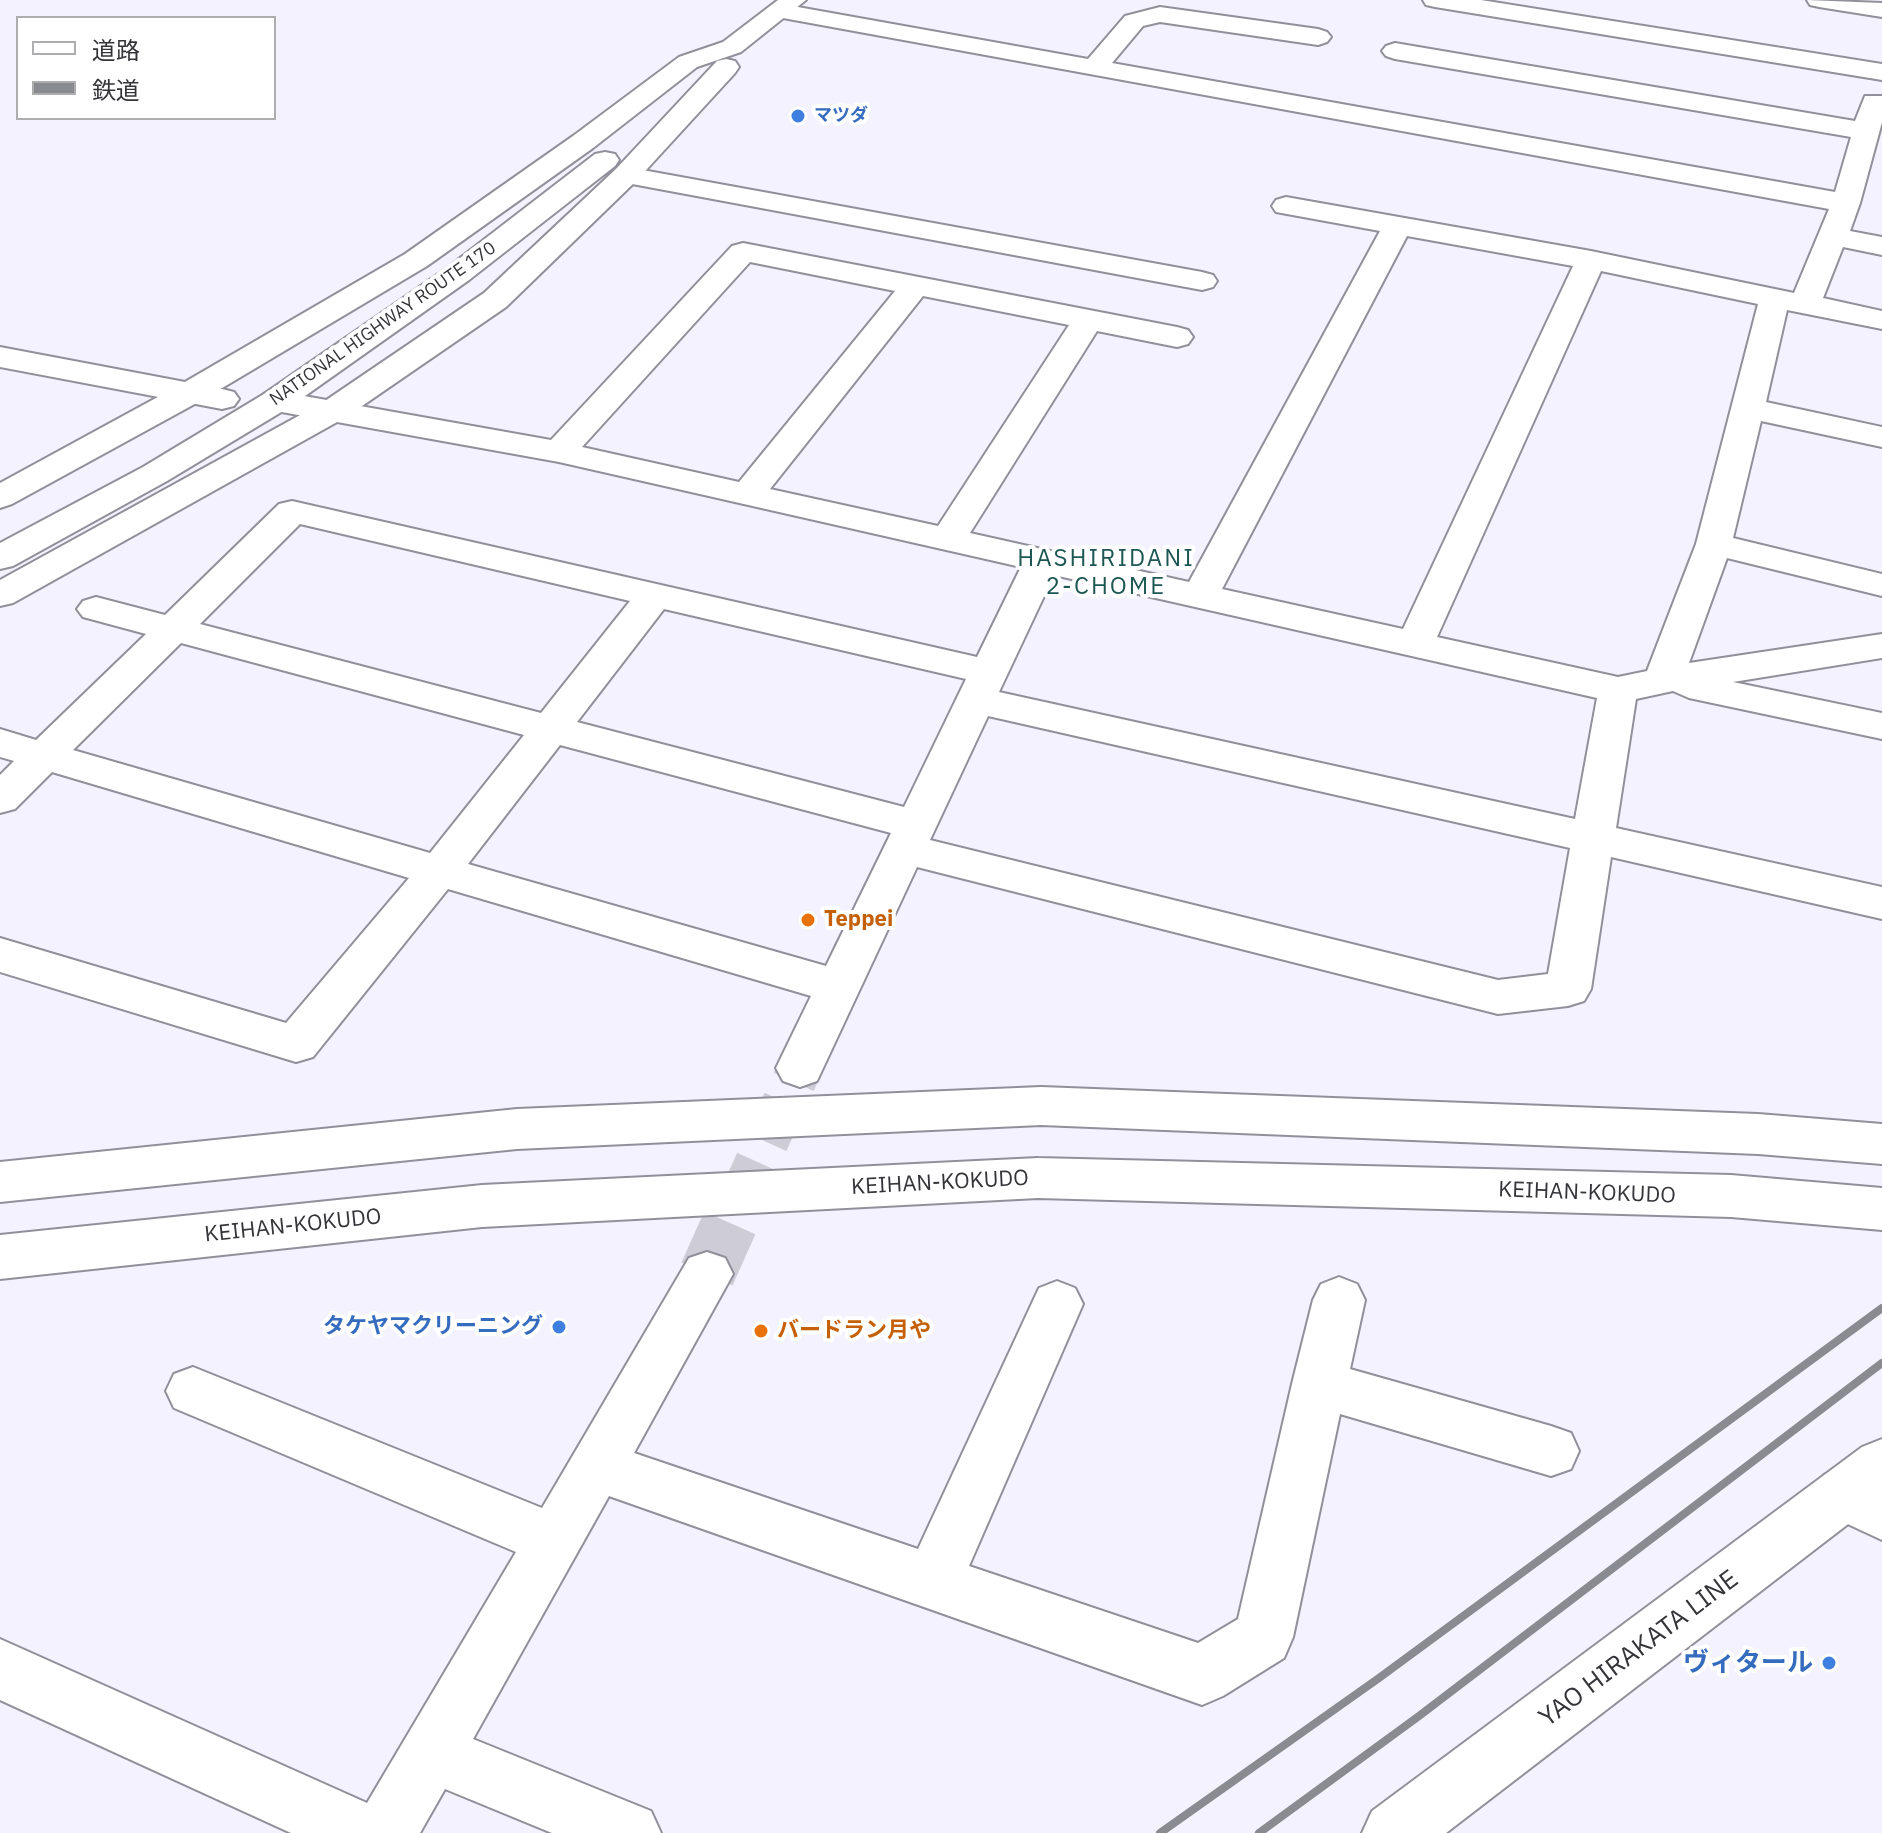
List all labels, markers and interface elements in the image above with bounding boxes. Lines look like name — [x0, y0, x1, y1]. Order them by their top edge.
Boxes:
legend — [16, 16, 276, 120]
text: 道路 — [92, 34, 140, 66]
text: 鉄道 — [92, 74, 140, 106]
place label: マツダ — [814, 105, 868, 127]
marker: マツダ — [789, 107, 807, 125]
street label: NATIONAL HIGHWAY ROUTE 170 — [266, 237, 500, 411]
district label: HASHIRIDANI 2-CHOME — [1017, 545, 1195, 601]
place label: Teppei — [824, 907, 893, 933]
marker: Teppei — [799, 911, 817, 929]
street label: KEIHAN-KOKUDO — [851, 1165, 1029, 1201]
street label: KEIHAN-KOKUDO — [1498, 1177, 1676, 1209]
street label: KEIHAN-KOKUDO — [203, 1204, 383, 1248]
place label: タケヤマクリーニング — [323, 1314, 543, 1340]
marker: タケヤマクリーニング — [550, 1318, 568, 1336]
place label: バードラン月や — [777, 1318, 931, 1344]
marker: バードラン月や — [752, 1322, 770, 1340]
street label: YAO HIRAKATA LINE — [1533, 1564, 1745, 1734]
place label: ヴィタール — [1683, 1647, 1813, 1679]
marker: ヴィタール — [1820, 1654, 1838, 1672]

